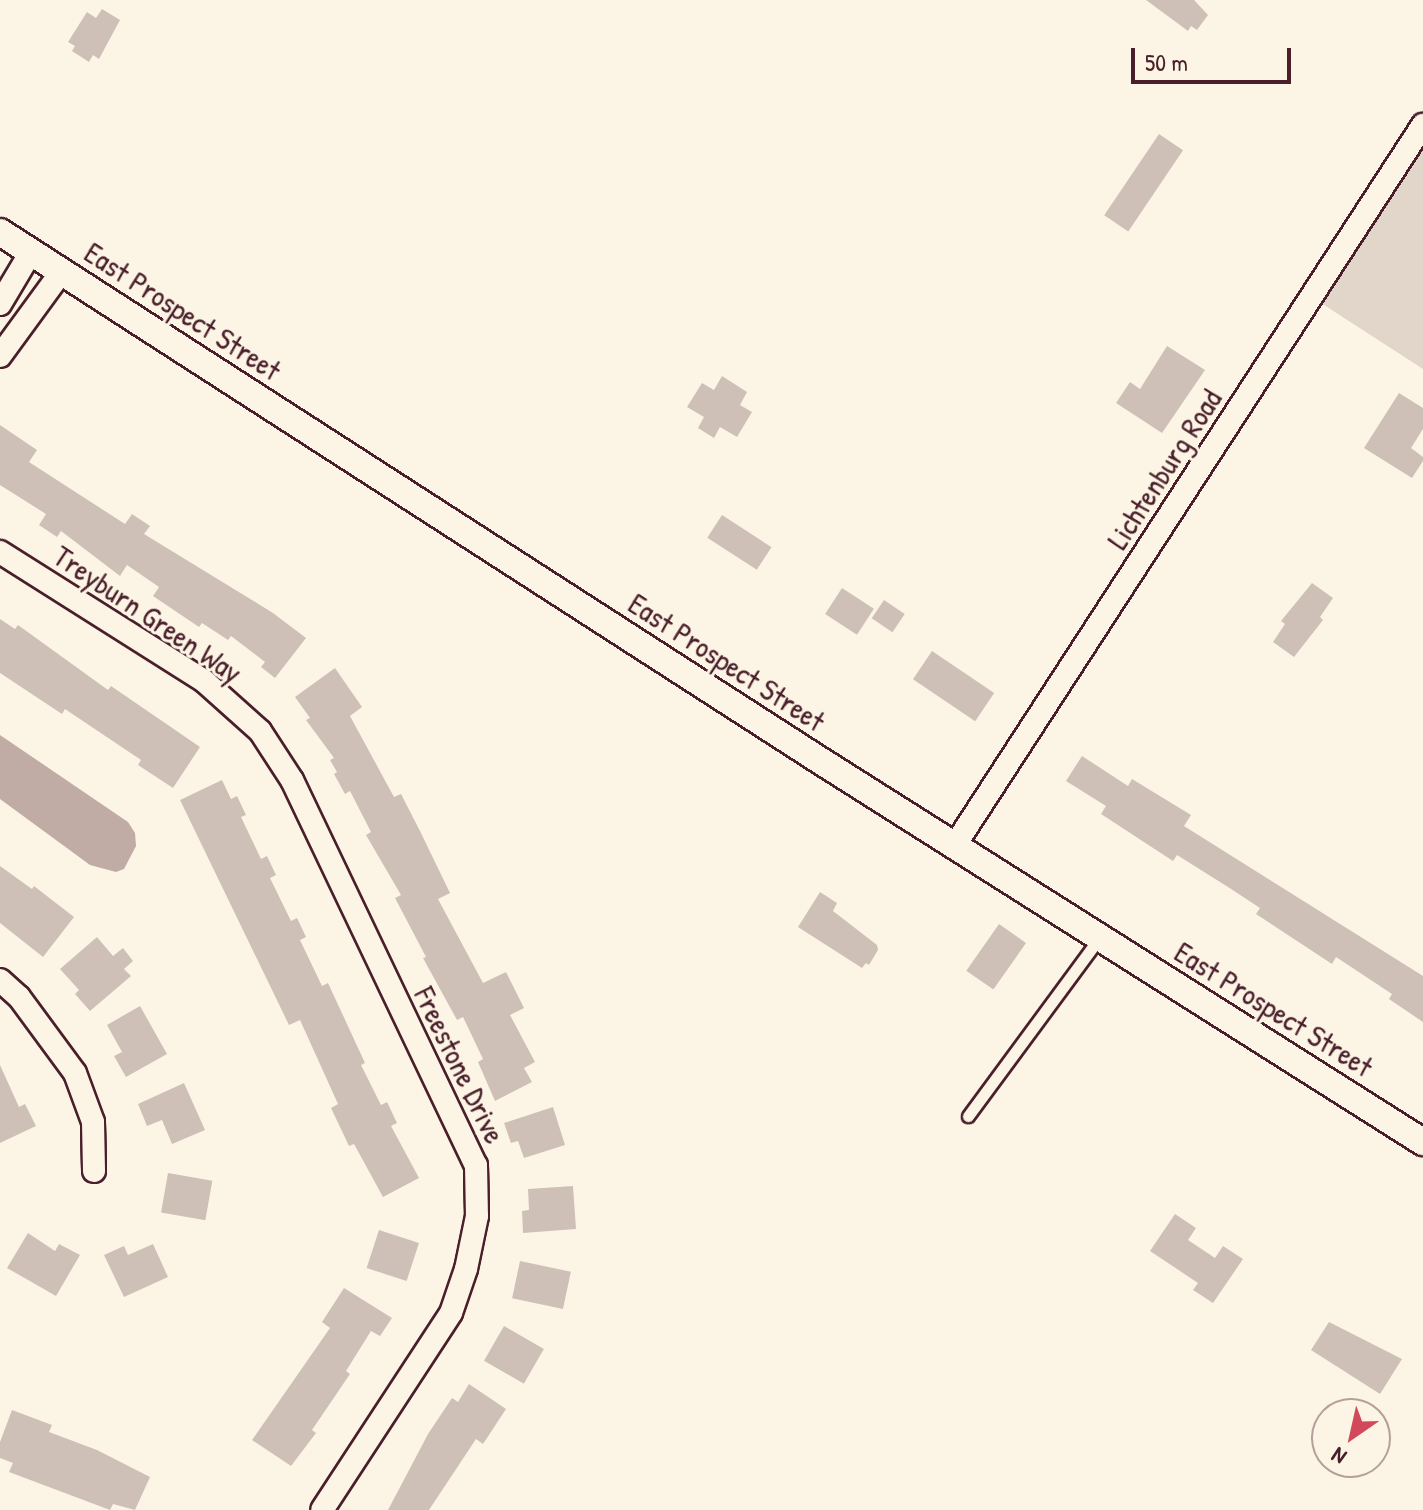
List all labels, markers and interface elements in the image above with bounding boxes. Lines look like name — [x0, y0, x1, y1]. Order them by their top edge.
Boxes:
scale bar — [1135, 32, 1295, 82]
text: 50 m — [1145, 46, 1188, 78]
street label: East Prospect Street — [78, 234, 288, 388]
street label: Lichtenburg Road — [1099, 382, 1229, 556]
street label: Treyburn Green Way — [47, 538, 249, 690]
street label: East Prospect Street — [622, 585, 832, 739]
street label: East Prospect Street — [1168, 934, 1380, 1084]
street label: Freestone Drive — [407, 981, 513, 1149]
north arrow — [1311, 1398, 1391, 1478]
text: N — [1325, 1441, 1352, 1472]

